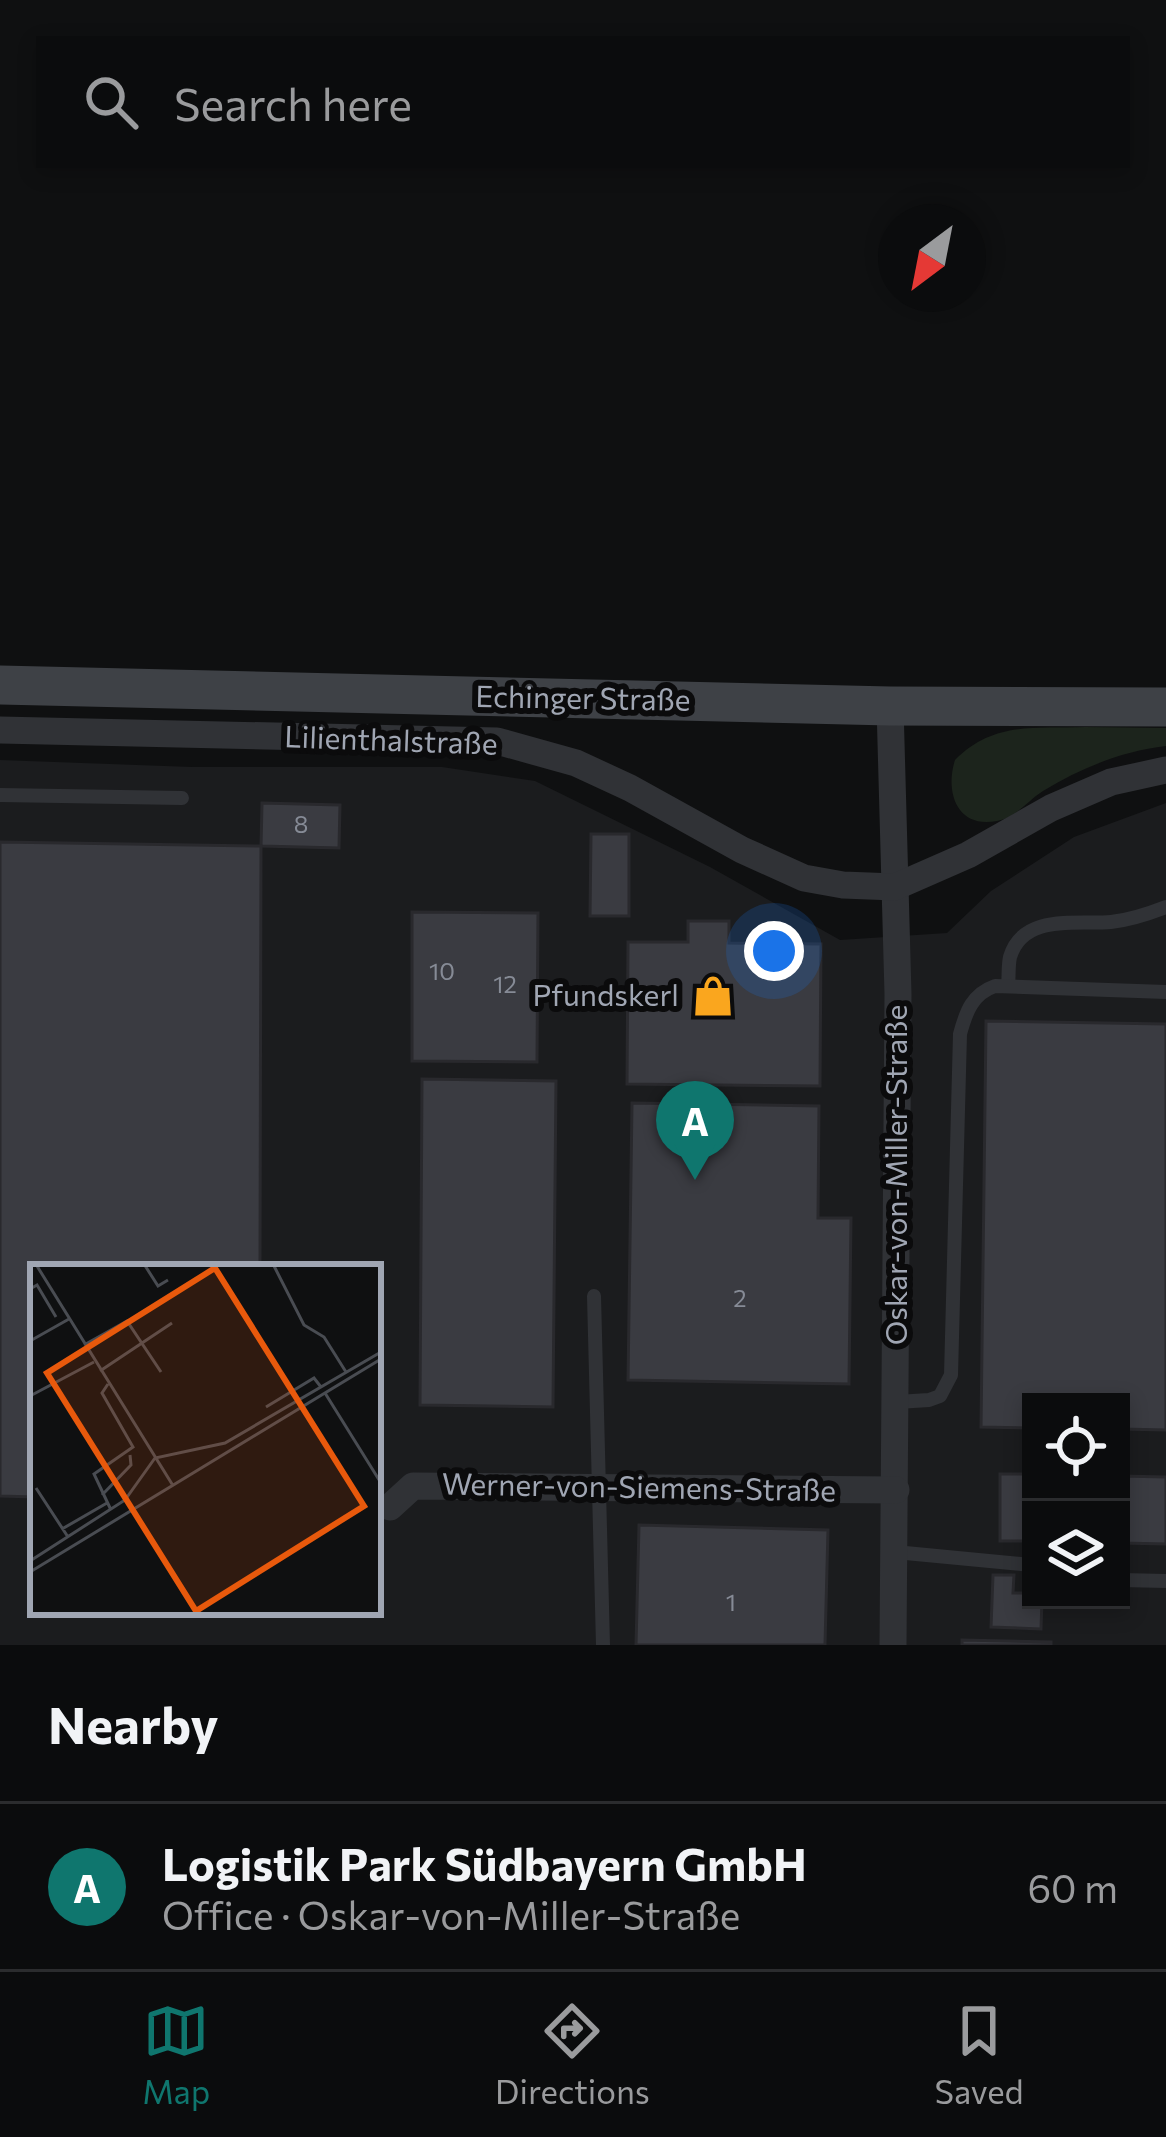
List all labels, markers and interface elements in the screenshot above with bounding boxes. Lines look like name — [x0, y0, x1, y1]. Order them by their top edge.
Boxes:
search box — [36, 36, 1130, 168]
icon: search — [78, 69, 144, 135]
text: Search here — [174, 75, 412, 130]
north arrow — [878, 204, 986, 312]
street label: Echinger Straße — [475, 676, 691, 717]
street label: Lilienthalstraße — [284, 716, 498, 761]
house number: 8 — [294, 809, 308, 838]
your location — [744, 921, 804, 981]
house number: 10 — [429, 956, 455, 985]
house number: 12 — [493, 969, 517, 998]
shop icon: Pfundskerl — [690, 973, 736, 1019]
place label: Pfundskerl — [532, 975, 679, 1012]
street label: Oskar-von-Miller-Straße — [876, 1005, 913, 1345]
pin: A — [656, 1081, 734, 1180]
inset map — [30, 1264, 381, 1615]
house number: 2 — [733, 1283, 747, 1312]
map controls — [1022, 1393, 1130, 1609]
button: locate — [1022, 1393, 1130, 1501]
street label: Werner-von-Siemens-Straße — [442, 1464, 836, 1507]
button: layers — [1022, 1501, 1130, 1609]
house number: 1 — [726, 1587, 736, 1616]
text: Nearby — [48, 1692, 218, 1755]
text: Logistik Park Südbayern GmbH — [162, 1835, 807, 1890]
text: A — [73, 1863, 101, 1911]
text: 60 m — [1027, 1863, 1118, 1911]
text: Office · Oskar-von-Miller-Straße — [162, 1890, 740, 1938]
tab: Map — [142, 1998, 210, 2111]
tab: Directions — [495, 1998, 650, 2111]
tab: Saved — [935, 1998, 1024, 2111]

